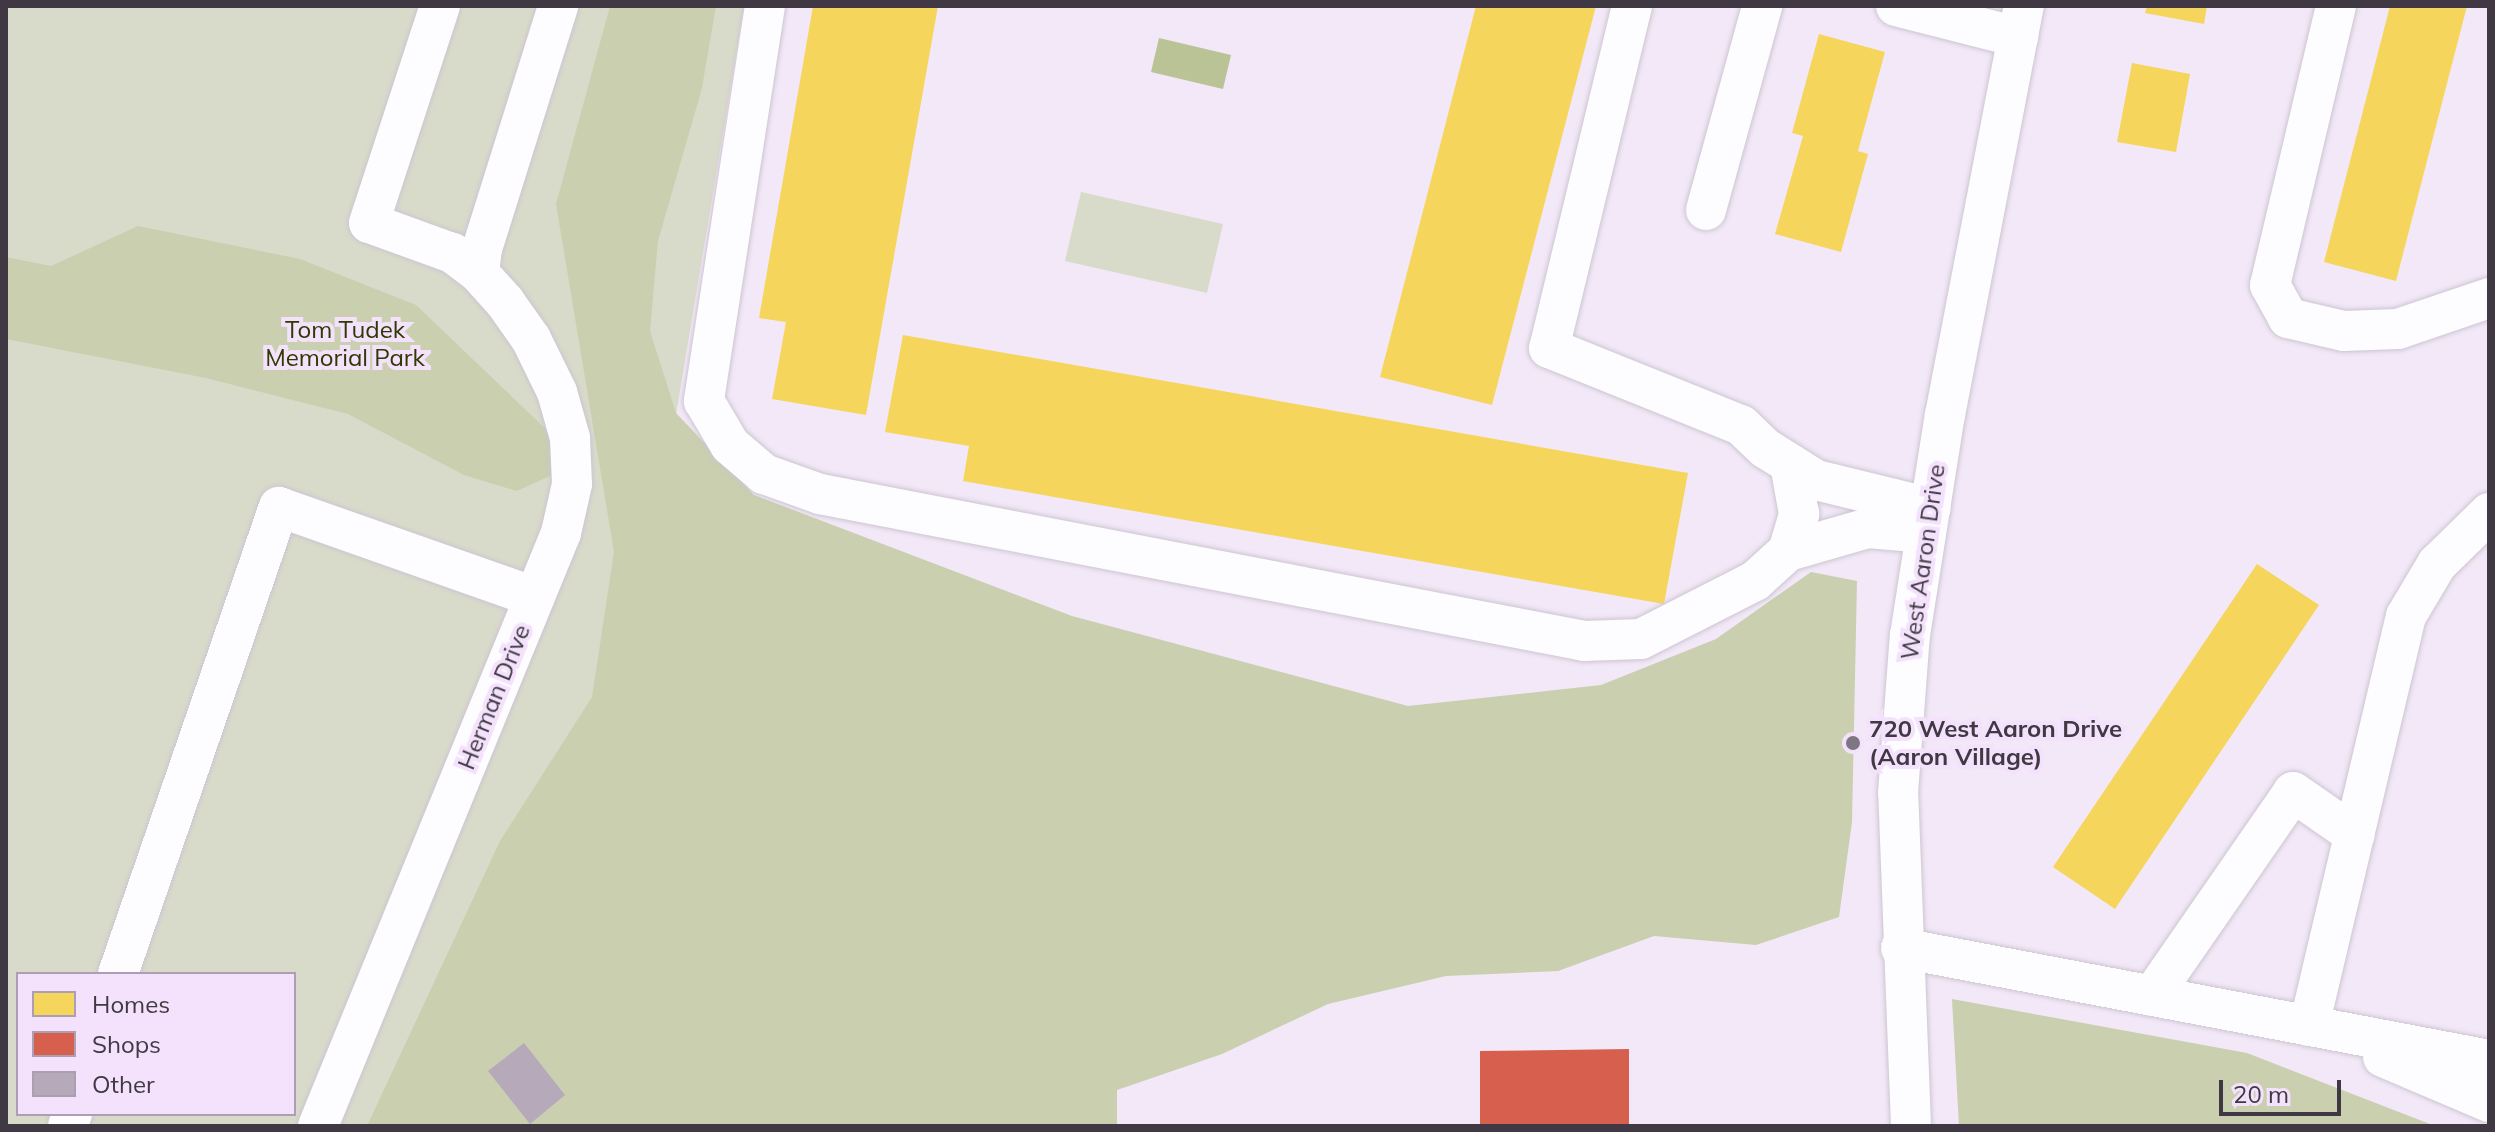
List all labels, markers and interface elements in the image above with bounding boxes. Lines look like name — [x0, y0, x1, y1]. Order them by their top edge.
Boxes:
park label: Tom Tudek Memorial Park — [265, 316, 425, 372]
street label: West Aaron Drive — [1895, 462, 1951, 662]
street label: Herman Drive — [452, 620, 536, 774]
place label: 720 West Aaron Drive (Aaron Village) — [1869, 715, 2122, 771]
marker: 720 West Aaron Drive (Aaron Village) — [1844, 734, 1862, 752]
legend — [16, 972, 296, 1116]
text: Homes — [92, 989, 170, 1019]
text: Shops — [92, 1029, 161, 1059]
scale bar — [2223, 1064, 2345, 1114]
text: Other — [92, 1069, 155, 1099]
text: 20 m — [2233, 1079, 2289, 1109]

